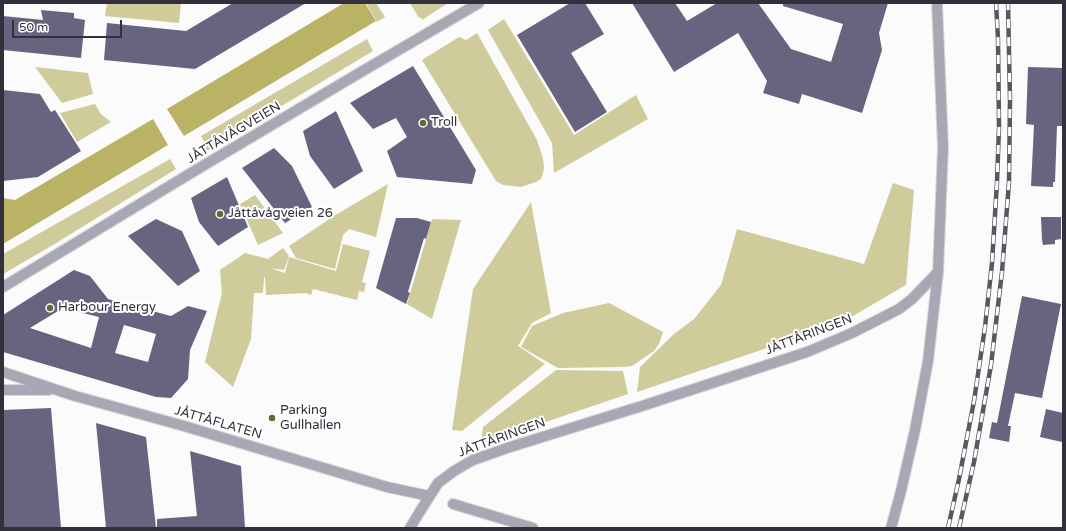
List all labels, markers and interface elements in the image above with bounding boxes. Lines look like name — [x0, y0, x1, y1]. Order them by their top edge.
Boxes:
scale bar — [14, 12, 124, 38]
text: 50 m — [19, 20, 48, 34]
street label: JÅTTÅVÅGVEIEN — [184, 99, 284, 167]
place label: Troll — [431, 115, 457, 131]
marker: Troll — [418, 118, 428, 128]
place label: Jåttåvågveien 26 — [228, 206, 333, 222]
marker: Jåttåvågveien 26 — [215, 209, 225, 219]
place label: Harbour Energy — [58, 300, 156, 316]
marker: Harbour Energy — [45, 303, 55, 313]
street label: JÅTTÅRINGEN — [763, 311, 855, 359]
street label: JÅTTÅFLATEN — [172, 403, 264, 443]
place label: Parking Gullhallen — [280, 403, 341, 434]
marker: Parking Gullhallen — [267, 413, 277, 423]
street label: JÅTTÅRINGEN — [456, 415, 548, 461]

